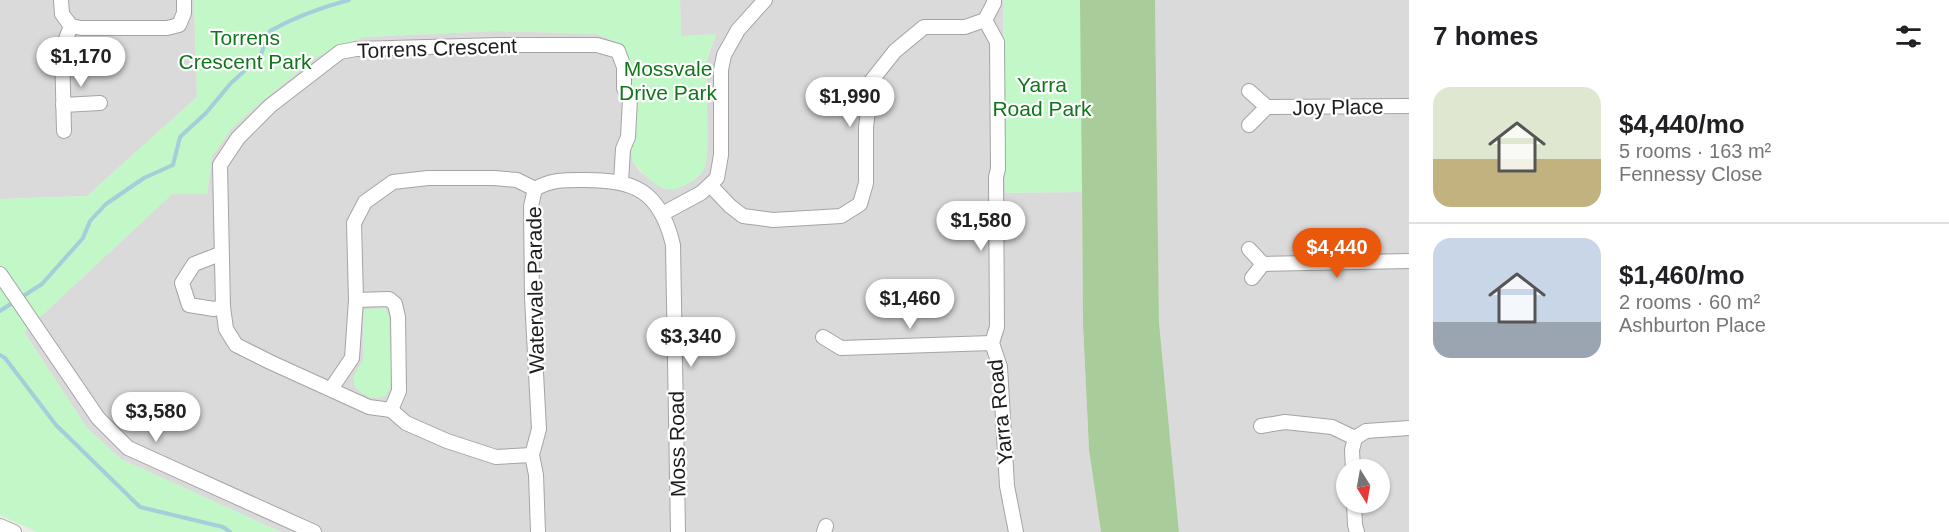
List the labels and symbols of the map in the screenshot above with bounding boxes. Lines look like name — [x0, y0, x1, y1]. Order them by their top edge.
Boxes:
park label: Torrens Crescent Park — [178, 26, 312, 73]
street label: Torrens Crescent — [357, 34, 517, 62]
pin: $1,170 — [32, 37, 130, 88]
park label: Mossvale Drive Park — [619, 57, 718, 104]
park label: Yarra Road Park — [992, 73, 1092, 120]
pin: $1,990 — [801, 77, 899, 128]
street label: Joy Place — [1292, 95, 1384, 119]
pin: $1,580 — [932, 201, 1030, 252]
street label: Watervale Parade — [522, 206, 548, 374]
pin: $4,440 — [1288, 228, 1386, 279]
pin: $1,460 — [861, 279, 959, 330]
pin: $3,340 — [642, 317, 740, 368]
street label: Yarra Road — [983, 358, 1017, 466]
street label: Moss Road — [665, 391, 689, 497]
pin: $3,580 — [107, 392, 205, 443]
north arrow — [1336, 459, 1390, 513]

